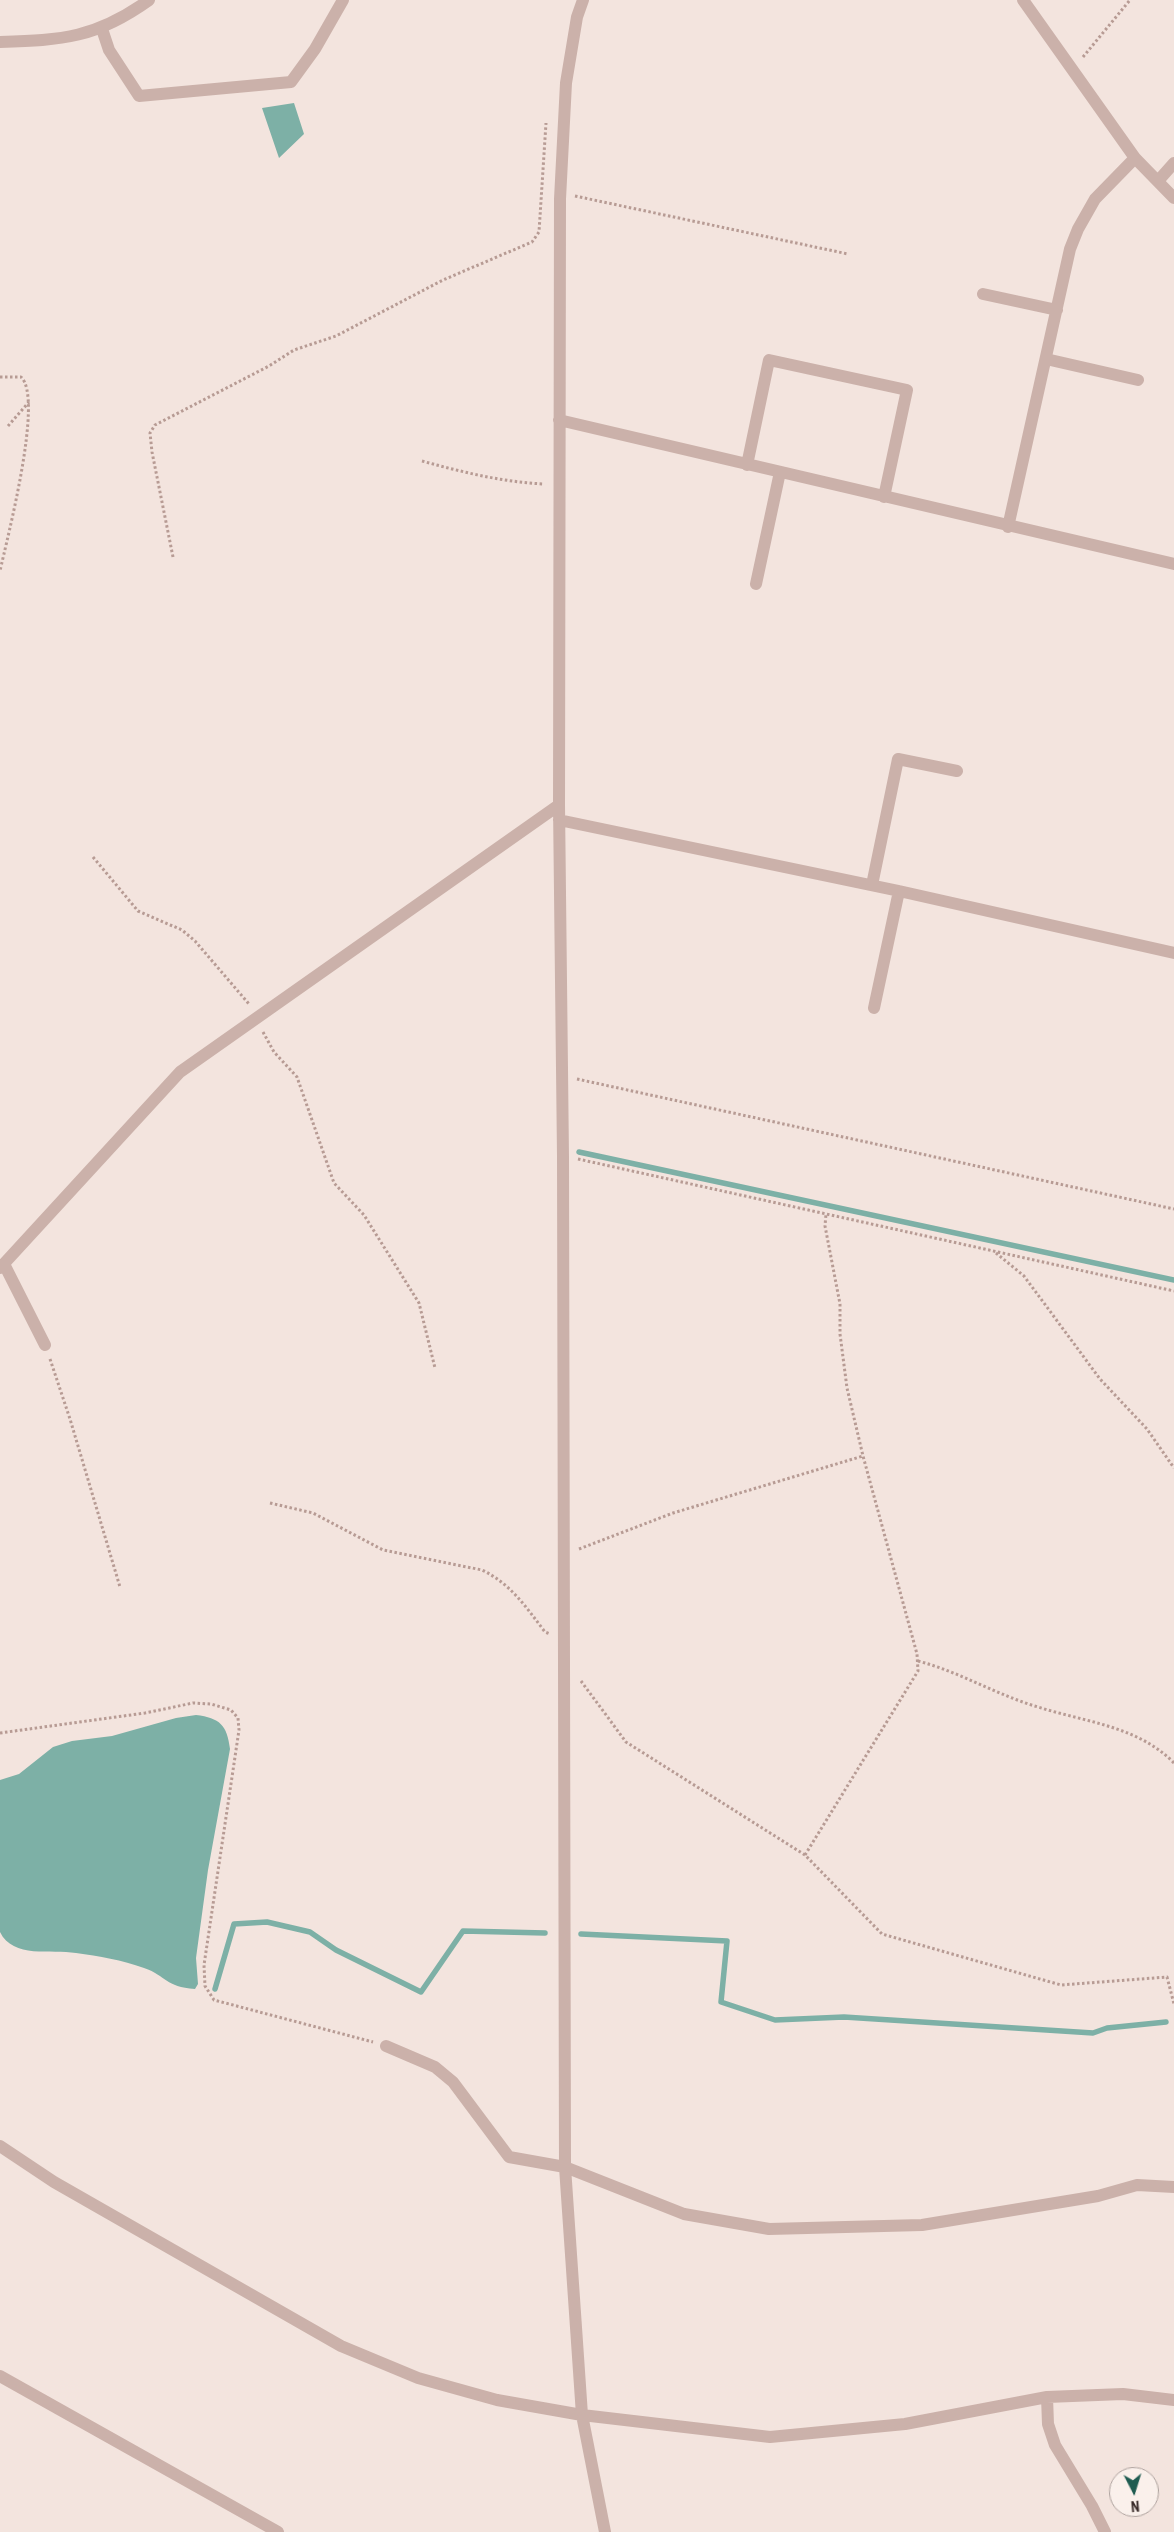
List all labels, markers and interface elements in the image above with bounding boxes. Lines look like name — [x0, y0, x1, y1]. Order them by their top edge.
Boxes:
north arrow — [1109, 2467, 1159, 2517]
text: N — [1130, 2498, 1140, 2514]

